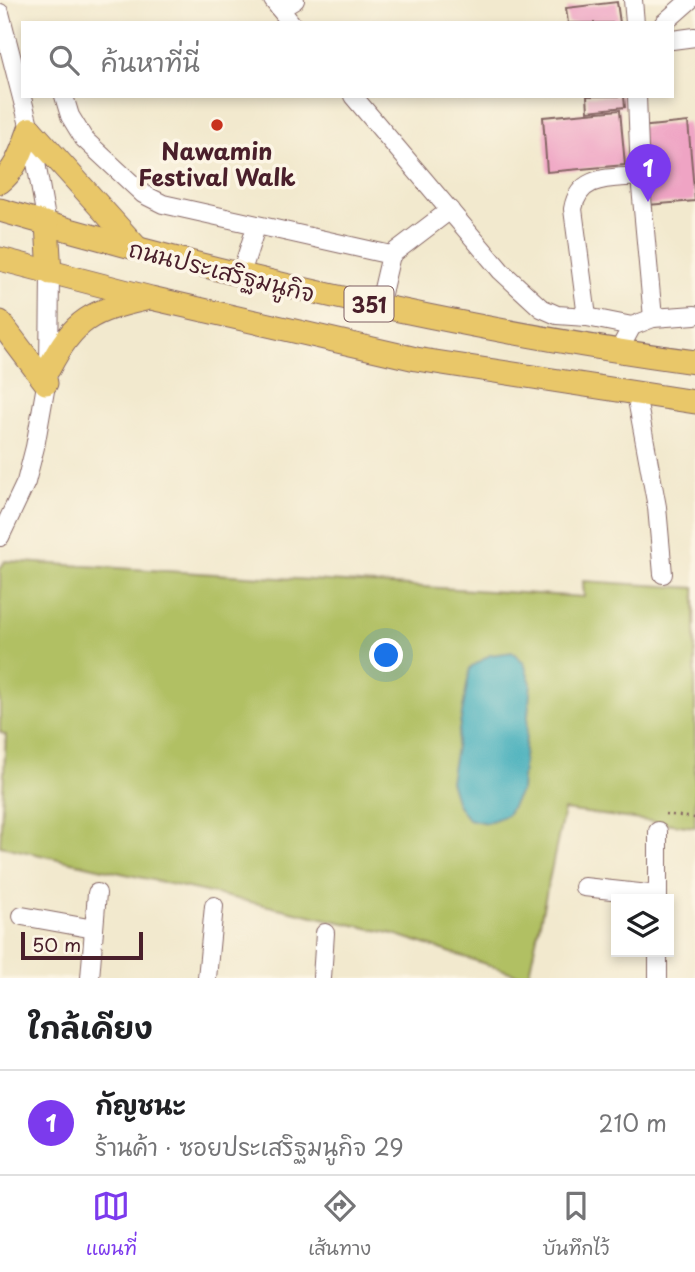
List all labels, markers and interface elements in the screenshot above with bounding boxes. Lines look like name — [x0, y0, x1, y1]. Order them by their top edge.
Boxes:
search box — [21, 21, 674, 98]
icon: search — [45, 41, 83, 79]
text: ค้นหาที่นี่ — [101, 42, 200, 81]
marker: Nawamin Festival Walk — [209, 117, 225, 133]
place label: Nawamin Festival Walk — [138, 133, 296, 194]
pin: 1 — [625, 144, 671, 202]
street label: ถนนประเสริฐมนูกิจ — [125, 230, 318, 312]
road number: 351 — [344, 286, 394, 322]
your location — [369, 638, 403, 672]
map controls — [611, 894, 674, 957]
button: layers — [611, 894, 674, 957]
scale bar — [21, 929, 144, 961]
text: 50 m — [32, 930, 81, 958]
text: ใกล้เคียง — [28, 1004, 153, 1049]
text: กัญชนะ — [95, 1085, 186, 1124]
text: 1 — [46, 1105, 57, 1140]
text: 210 m — [599, 1105, 667, 1140]
text: ร้านค้า · ซอยประเสริฐมนูกิจ 29 — [95, 1129, 404, 1164]
tab: แผนที่ — [86, 1187, 137, 1262]
tab: เส้นทาง — [308, 1187, 371, 1262]
tab: บันทึกไว้ — [543, 1187, 609, 1262]

